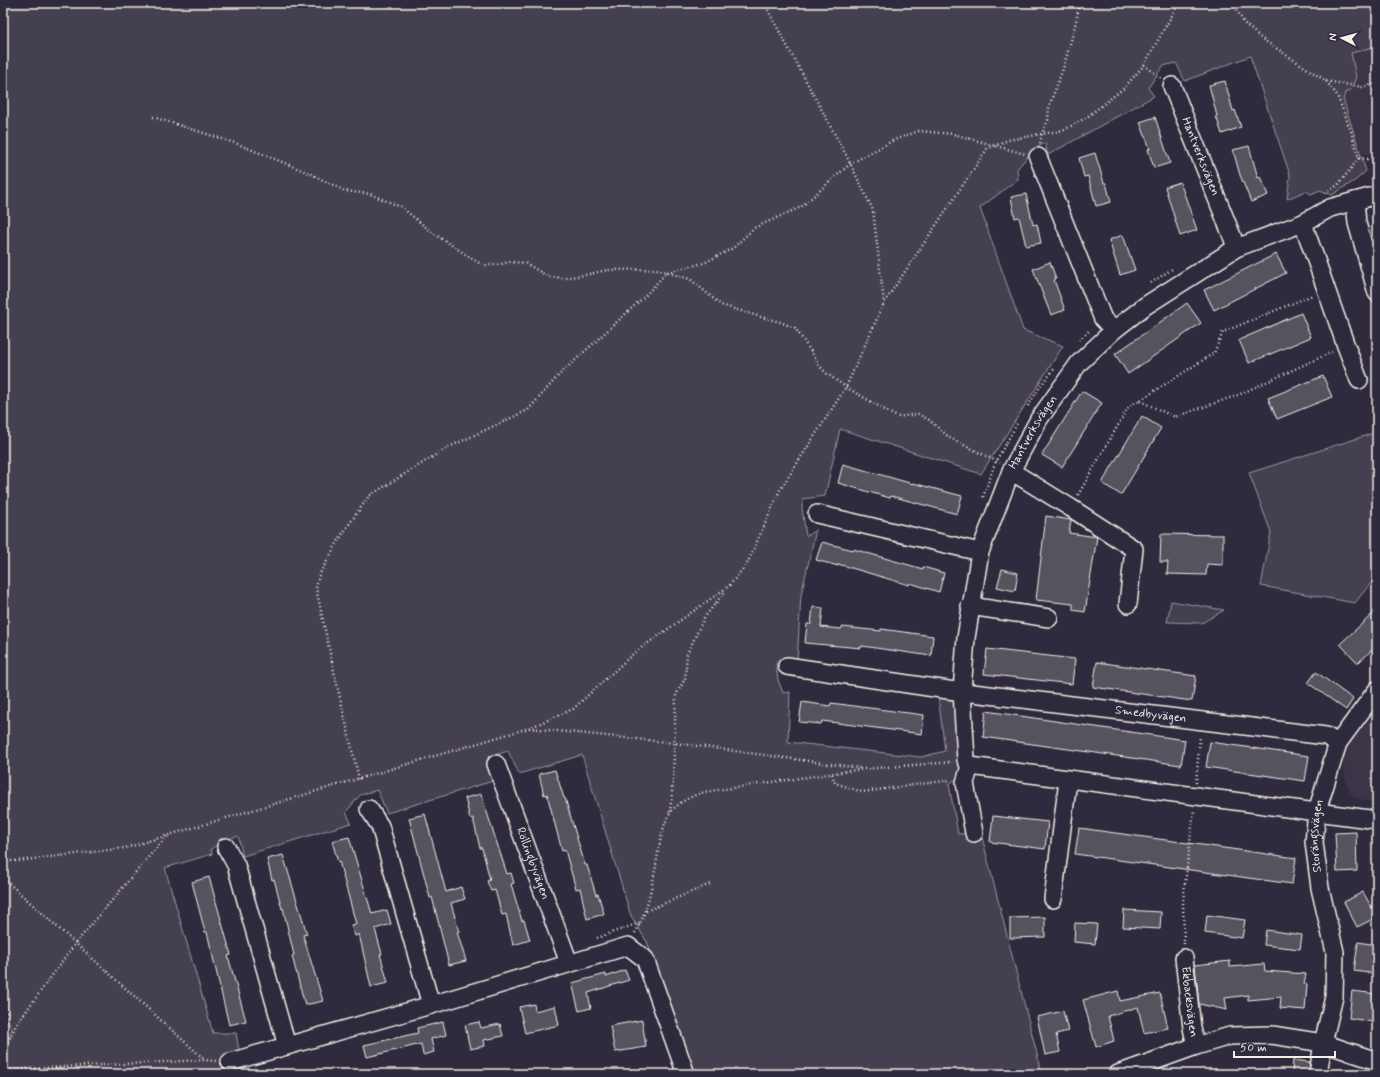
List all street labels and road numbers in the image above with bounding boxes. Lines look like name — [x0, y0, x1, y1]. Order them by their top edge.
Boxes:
street label: Hantverksvägen — [1177, 115, 1223, 198]
street label: Hantverksvägen — [1005, 392, 1061, 472]
street label: Smedbyvägen — [1114, 702, 1187, 727]
street label: Storängsvägen — [1306, 797, 1328, 873]
street label: Röllingbyvägen — [512, 825, 553, 902]
street label: Ekbacksvägen — [1177, 965, 1202, 1039]

